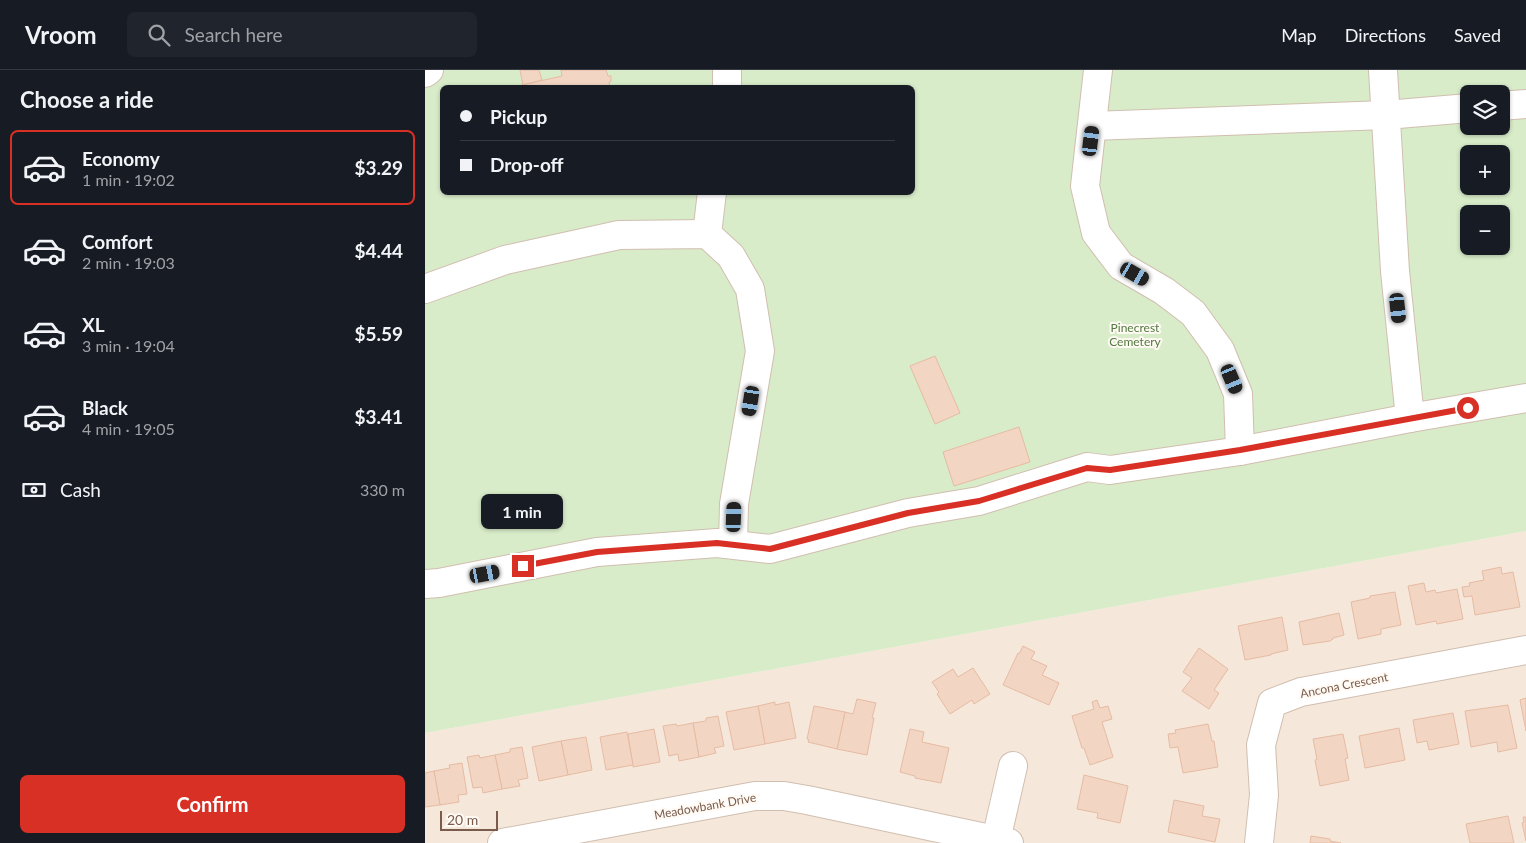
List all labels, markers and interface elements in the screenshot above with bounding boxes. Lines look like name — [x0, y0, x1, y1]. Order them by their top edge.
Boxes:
search box — [127, 12, 477, 57]
text: Vroom — [25, 20, 97, 49]
icon: search — [145, 21, 173, 49]
text: Search here — [185, 23, 283, 46]
text: Map — [1281, 24, 1317, 46]
text: Directions — [1345, 24, 1426, 46]
text: Saved — [1454, 24, 1501, 46]
map controls — [1460, 85, 1510, 255]
button: layers — [1460, 85, 1510, 135]
text: Choose a ride — [20, 86, 154, 113]
text: Pickup — [490, 105, 547, 128]
car — [1081, 125, 1100, 157]
icon: car — [22, 145, 67, 190]
button: + — [1460, 145, 1510, 195]
text: Economy — [82, 147, 160, 170]
text: Drop-off — [490, 153, 564, 176]
text: $3.29 — [354, 156, 403, 179]
text: 1 min · 19:02 — [82, 170, 175, 189]
button: − — [1460, 205, 1510, 255]
icon: car — [22, 228, 67, 273]
text: Comfort — [82, 230, 153, 253]
text: $4.44 — [354, 239, 403, 262]
text: 2 min · 19:03 — [82, 253, 175, 272]
car — [1118, 260, 1151, 288]
car — [1388, 292, 1407, 324]
icon: car — [22, 311, 67, 356]
text: XL — [82, 313, 105, 336]
park label: Pinecrest Cemetery — [1109, 320, 1162, 349]
text: $5.59 — [354, 322, 403, 345]
text: 3 min · 19:04 — [82, 336, 175, 355]
car — [1219, 362, 1244, 396]
car — [741, 385, 760, 417]
icon: car — [22, 394, 67, 439]
text: Black — [82, 396, 128, 419]
route start — [1457, 397, 1479, 419]
text: $3.41 — [354, 405, 403, 428]
text: 4 min · 19:05 — [82, 419, 175, 438]
icon: cash — [20, 476, 48, 504]
text: Cash — [60, 478, 101, 501]
text: 330 m — [360, 480, 405, 499]
callout: 1 min — [482, 494, 564, 528]
text: 1 min — [502, 502, 542, 521]
car — [725, 502, 742, 532]
route end — [512, 555, 534, 577]
car — [468, 564, 501, 584]
street label: Ancona Crescent — [1299, 669, 1390, 701]
button: Confirm — [20, 775, 405, 833]
street label: Meadowbank Drive — [653, 790, 757, 822]
scale bar — [440, 808, 497, 831]
text: 20 m — [447, 811, 478, 828]

